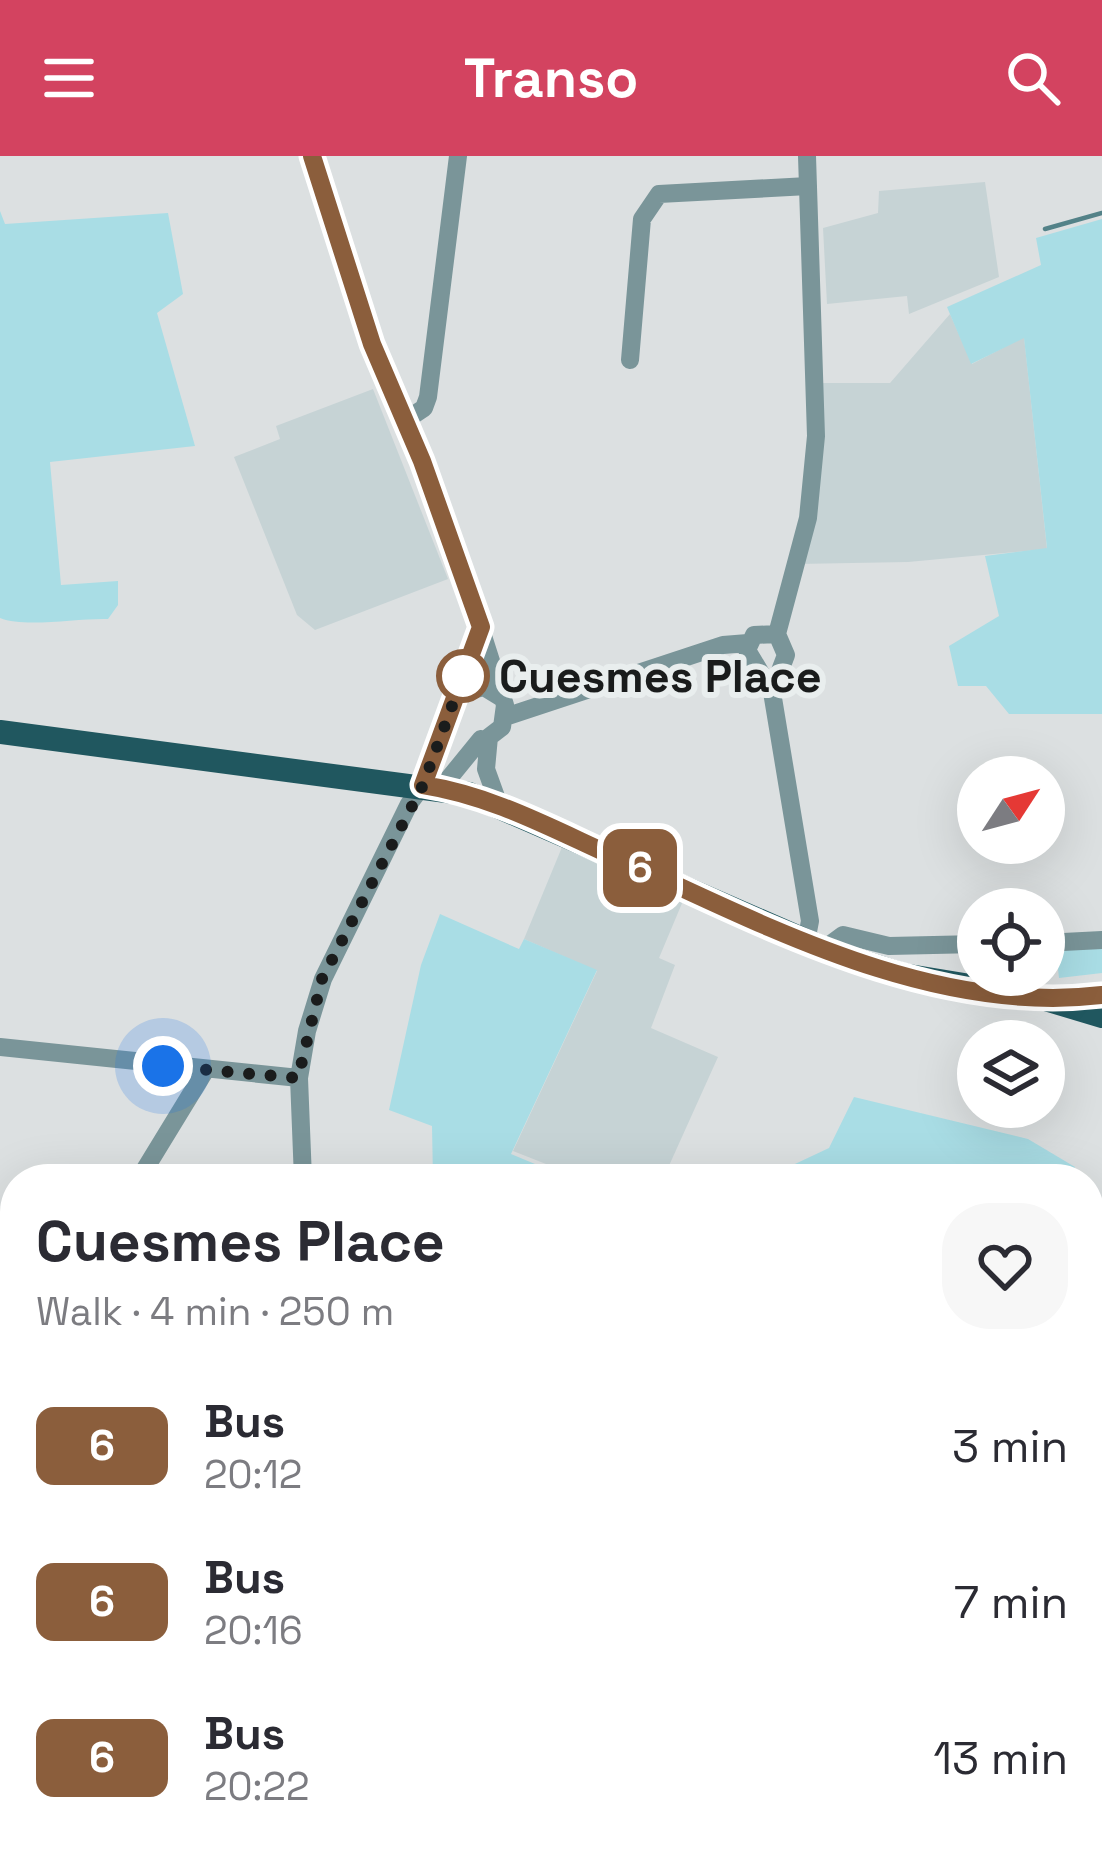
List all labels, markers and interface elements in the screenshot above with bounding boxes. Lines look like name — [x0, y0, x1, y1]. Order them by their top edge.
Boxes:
text: Transo — [464, 44, 638, 113]
icon: menu — [36, 45, 102, 111]
icon: search — [1000, 45, 1066, 111]
place label: Cuesmes Place — [499, 648, 822, 705]
marker: Cuesmes Place — [438, 651, 488, 701]
north arrow — [957, 756, 1065, 864]
map controls — [957, 756, 1065, 1128]
line badge: 6 — [601, 829, 679, 907]
text: 6 — [627, 841, 653, 894]
button: locate — [957, 888, 1065, 996]
button: layers — [957, 1020, 1065, 1128]
your location — [133, 1036, 193, 1096]
button: heart — [942, 1203, 1068, 1329]
text: Cuesmes Place — [36, 1205, 445, 1278]
text: Walk · 4 min · 250 m — [36, 1287, 394, 1336]
text: Bus — [204, 1393, 285, 1450]
text: 3 min — [952, 1418, 1068, 1475]
text: 6 — [89, 1419, 115, 1472]
text: 20:12 — [204, 1450, 302, 1499]
text: Bus — [204, 1549, 285, 1606]
text: 7 min — [954, 1574, 1068, 1631]
text: 6 — [89, 1575, 115, 1628]
text: 20:16 — [204, 1606, 303, 1655]
text: Bus — [204, 1705, 285, 1762]
text: 13 min — [933, 1730, 1068, 1787]
text: 6 — [89, 1731, 115, 1784]
text: 20:22 — [204, 1762, 309, 1811]

